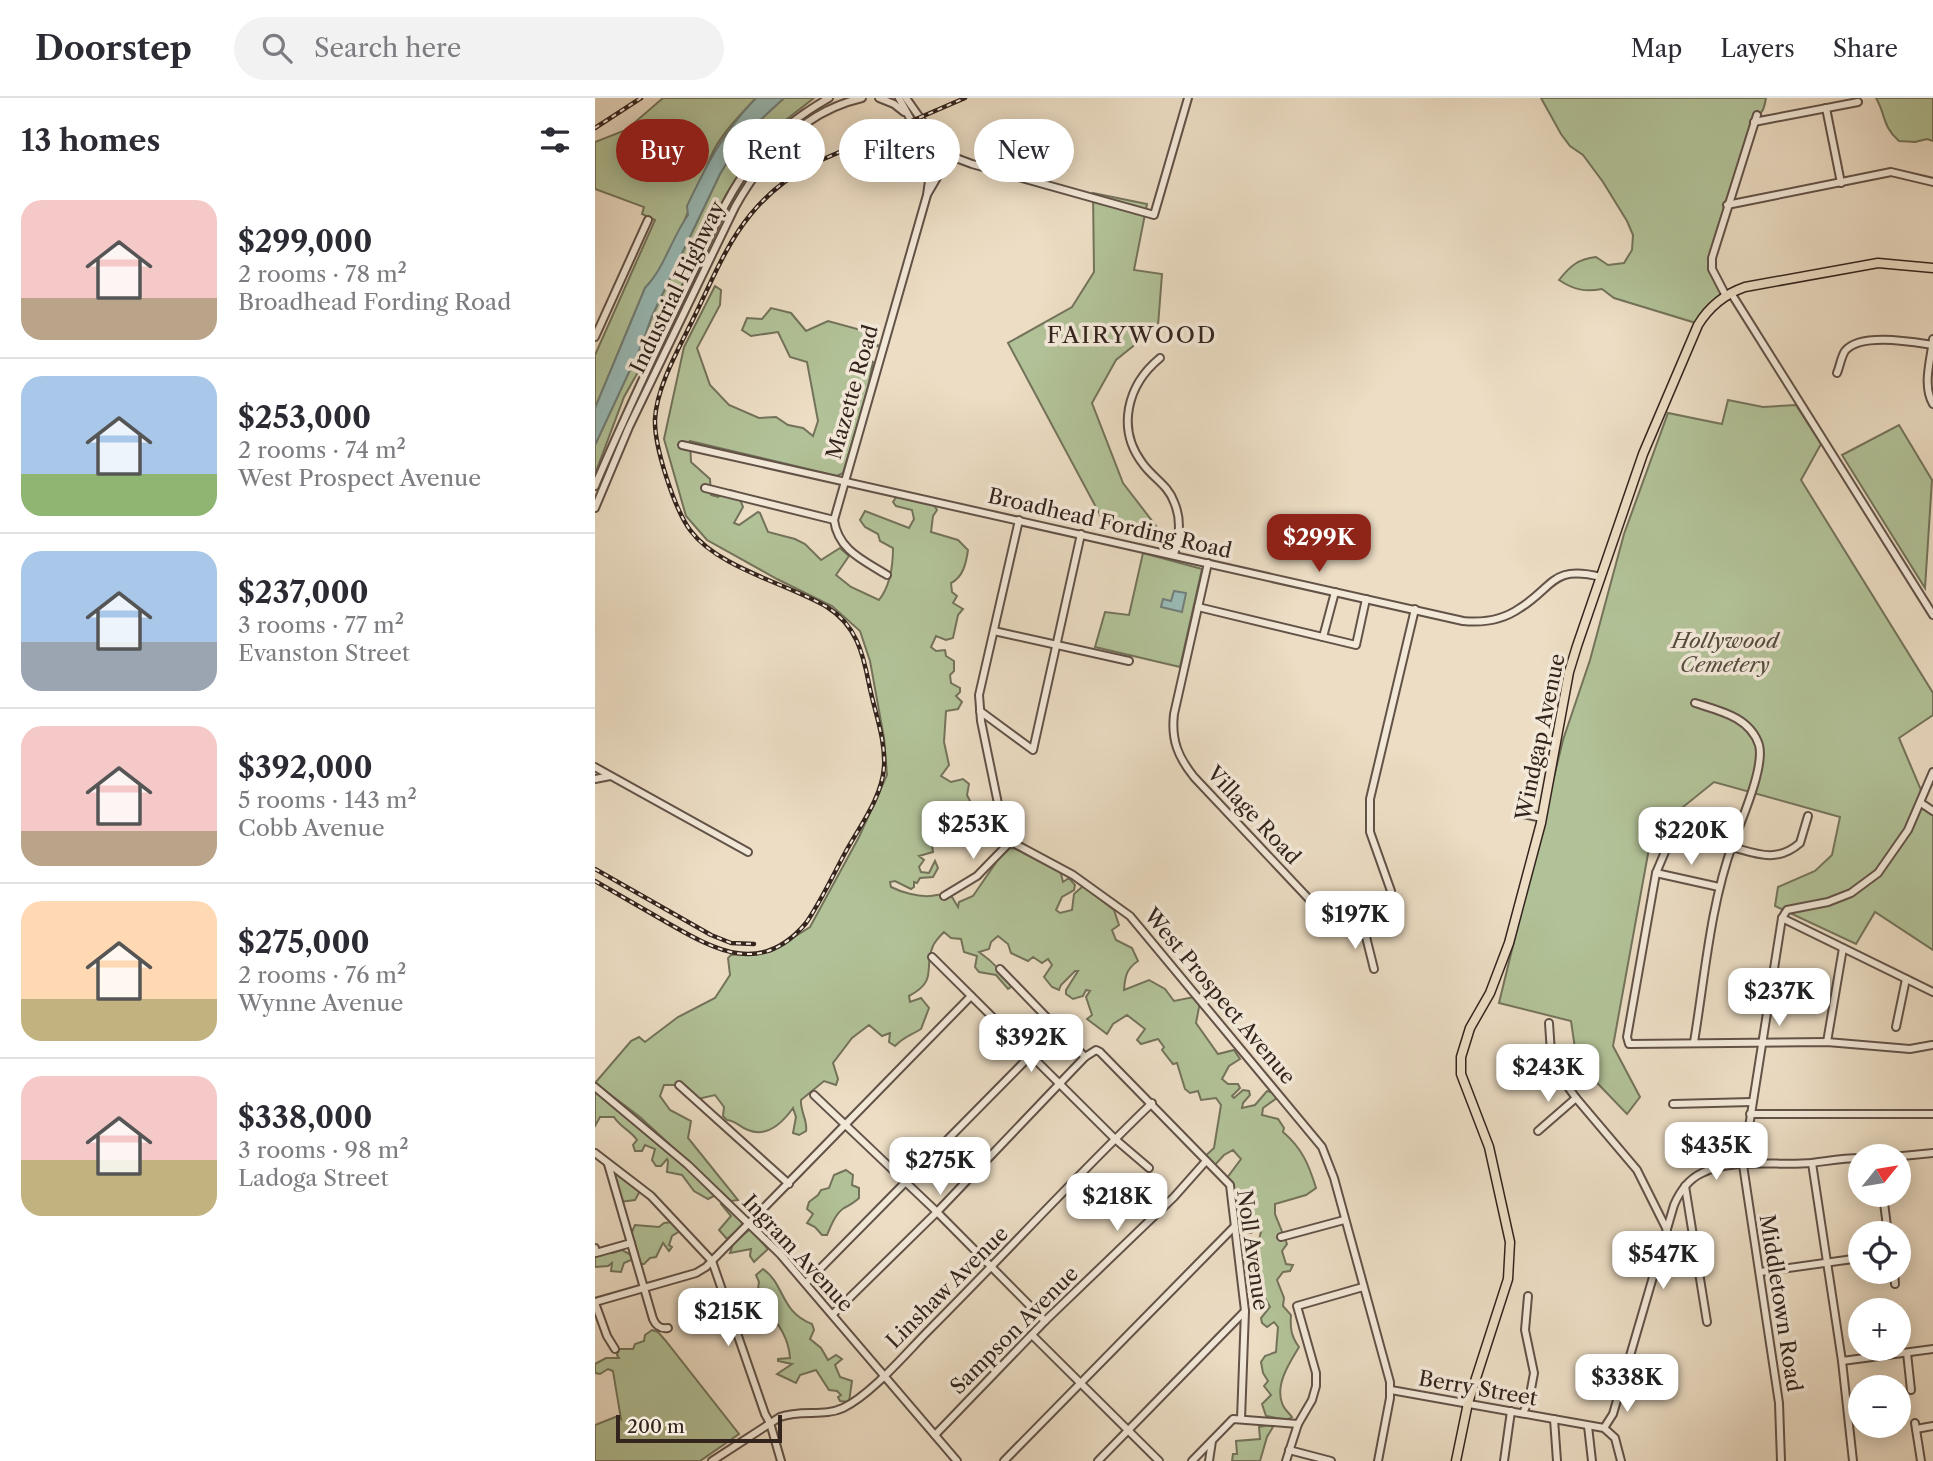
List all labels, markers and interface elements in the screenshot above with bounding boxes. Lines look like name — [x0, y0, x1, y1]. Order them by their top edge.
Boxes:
search box — [234, 17, 724, 80]
text: Doorstep — [35, 28, 192, 69]
icon: search — [258, 29, 296, 67]
text: Search here — [314, 32, 461, 64]
text: Map — [1631, 34, 1682, 63]
text: Layers — [1720, 34, 1795, 63]
text: Share — [1833, 34, 1898, 63]
chip: Buy — [616, 119, 709, 182]
chip: Rent — [723, 119, 825, 182]
chip: Filters — [839, 119, 960, 182]
chip: New — [974, 119, 1074, 182]
icon: filters — [536, 121, 574, 159]
text: 13 homes — [21, 122, 160, 159]
street label: Industrial Highway — [624, 197, 730, 377]
text: $299,000 — [238, 223, 372, 260]
icon: home — [77, 228, 161, 312]
text: 2 rooms · 78 m² — [238, 260, 407, 288]
text: Broadhead Fording Road — [238, 288, 511, 316]
district label: FAIRYWOOD — [1047, 321, 1217, 349]
street label: Mazette Road — [821, 322, 883, 462]
text: $253,000 — [238, 399, 371, 436]
icon: home — [77, 404, 161, 488]
text: 2 rooms · 74 m² — [238, 436, 406, 464]
text: West Prospect Avenue — [238, 464, 481, 492]
street label: Broadhead Fording Road — [986, 483, 1235, 563]
pin: $299K — [1270, 514, 1368, 574]
text: $299K — [1283, 523, 1355, 551]
text: $237,000 — [238, 574, 369, 611]
icon: home — [77, 579, 161, 663]
text: 3 rooms · 77 m² — [238, 611, 404, 639]
park label: Hollywood Cemetery — [1669, 628, 1781, 677]
text: Evanston Street — [238, 639, 410, 667]
street label: Windgap Avenue — [1510, 651, 1570, 824]
text: $392,000 — [238, 749, 373, 786]
icon: home — [77, 754, 161, 838]
street label: Village Road — [1201, 760, 1306, 870]
text: 5 rooms · 143 m² — [238, 786, 417, 814]
pin: $253K — [924, 802, 1022, 861]
pin: $220K — [1642, 808, 1740, 867]
text: $253K — [938, 810, 1008, 838]
text: Cobb Avenue — [238, 814, 385, 842]
text: $220K — [1654, 816, 1728, 844]
pin: $197K — [1306, 892, 1404, 951]
text: $197K — [1321, 900, 1389, 928]
street label: West Prospect Avenue — [1138, 902, 1301, 1089]
text: $275,000 — [238, 924, 370, 961]
icon: home — [77, 929, 161, 1013]
text: 2 rooms · 76 m² — [238, 961, 406, 989]
pin: $237K — [1730, 968, 1828, 1028]
text: $237K — [1744, 977, 1814, 1005]
text: Wynne Avenue — [238, 989, 403, 1017]
pin: $392K — [982, 1014, 1080, 1074]
text: $392K — [995, 1023, 1067, 1051]
pin: $243K — [1499, 1044, 1597, 1104]
text: $243K — [1512, 1053, 1584, 1081]
text: $338,000 — [238, 1099, 372, 1136]
icon: home — [77, 1104, 161, 1188]
pin: $435K — [1667, 1122, 1765, 1182]
text: $435K — [1681, 1131, 1751, 1159]
text: 3 rooms · 98 m² — [238, 1136, 409, 1164]
pin: $275K — [891, 1138, 989, 1197]
north arrow — [1848, 1144, 1911, 1208]
map controls — [1848, 1144, 1911, 1438]
text: $275K — [905, 1146, 975, 1174]
text: Ladoga Street — [238, 1164, 389, 1192]
pin: $218K — [1068, 1174, 1166, 1233]
text: $218K — [1082, 1182, 1152, 1210]
street label: Noll Avenue — [1232, 1188, 1274, 1312]
street label: Ingram Avenue — [737, 1189, 859, 1317]
street label: Middletown Road — [1755, 1213, 1807, 1394]
street label: Linshaw Avenue — [881, 1221, 1013, 1353]
button: locate — [1848, 1221, 1911, 1284]
pin: $547K — [1614, 1232, 1712, 1291]
text: $547K — [1628, 1240, 1698, 1268]
street label: Sampson Avenue — [945, 1261, 1083, 1399]
pin: $215K — [679, 1288, 777, 1348]
text: $215K — [694, 1297, 762, 1325]
button: + — [1848, 1298, 1911, 1361]
pin: $338K — [1578, 1354, 1676, 1414]
text: $338K — [1591, 1363, 1663, 1391]
street label: Berry Street — [1417, 1365, 1540, 1411]
button: − — [1848, 1375, 1911, 1438]
scale bar — [616, 1412, 782, 1444]
text: 200 m — [627, 1415, 685, 1438]

